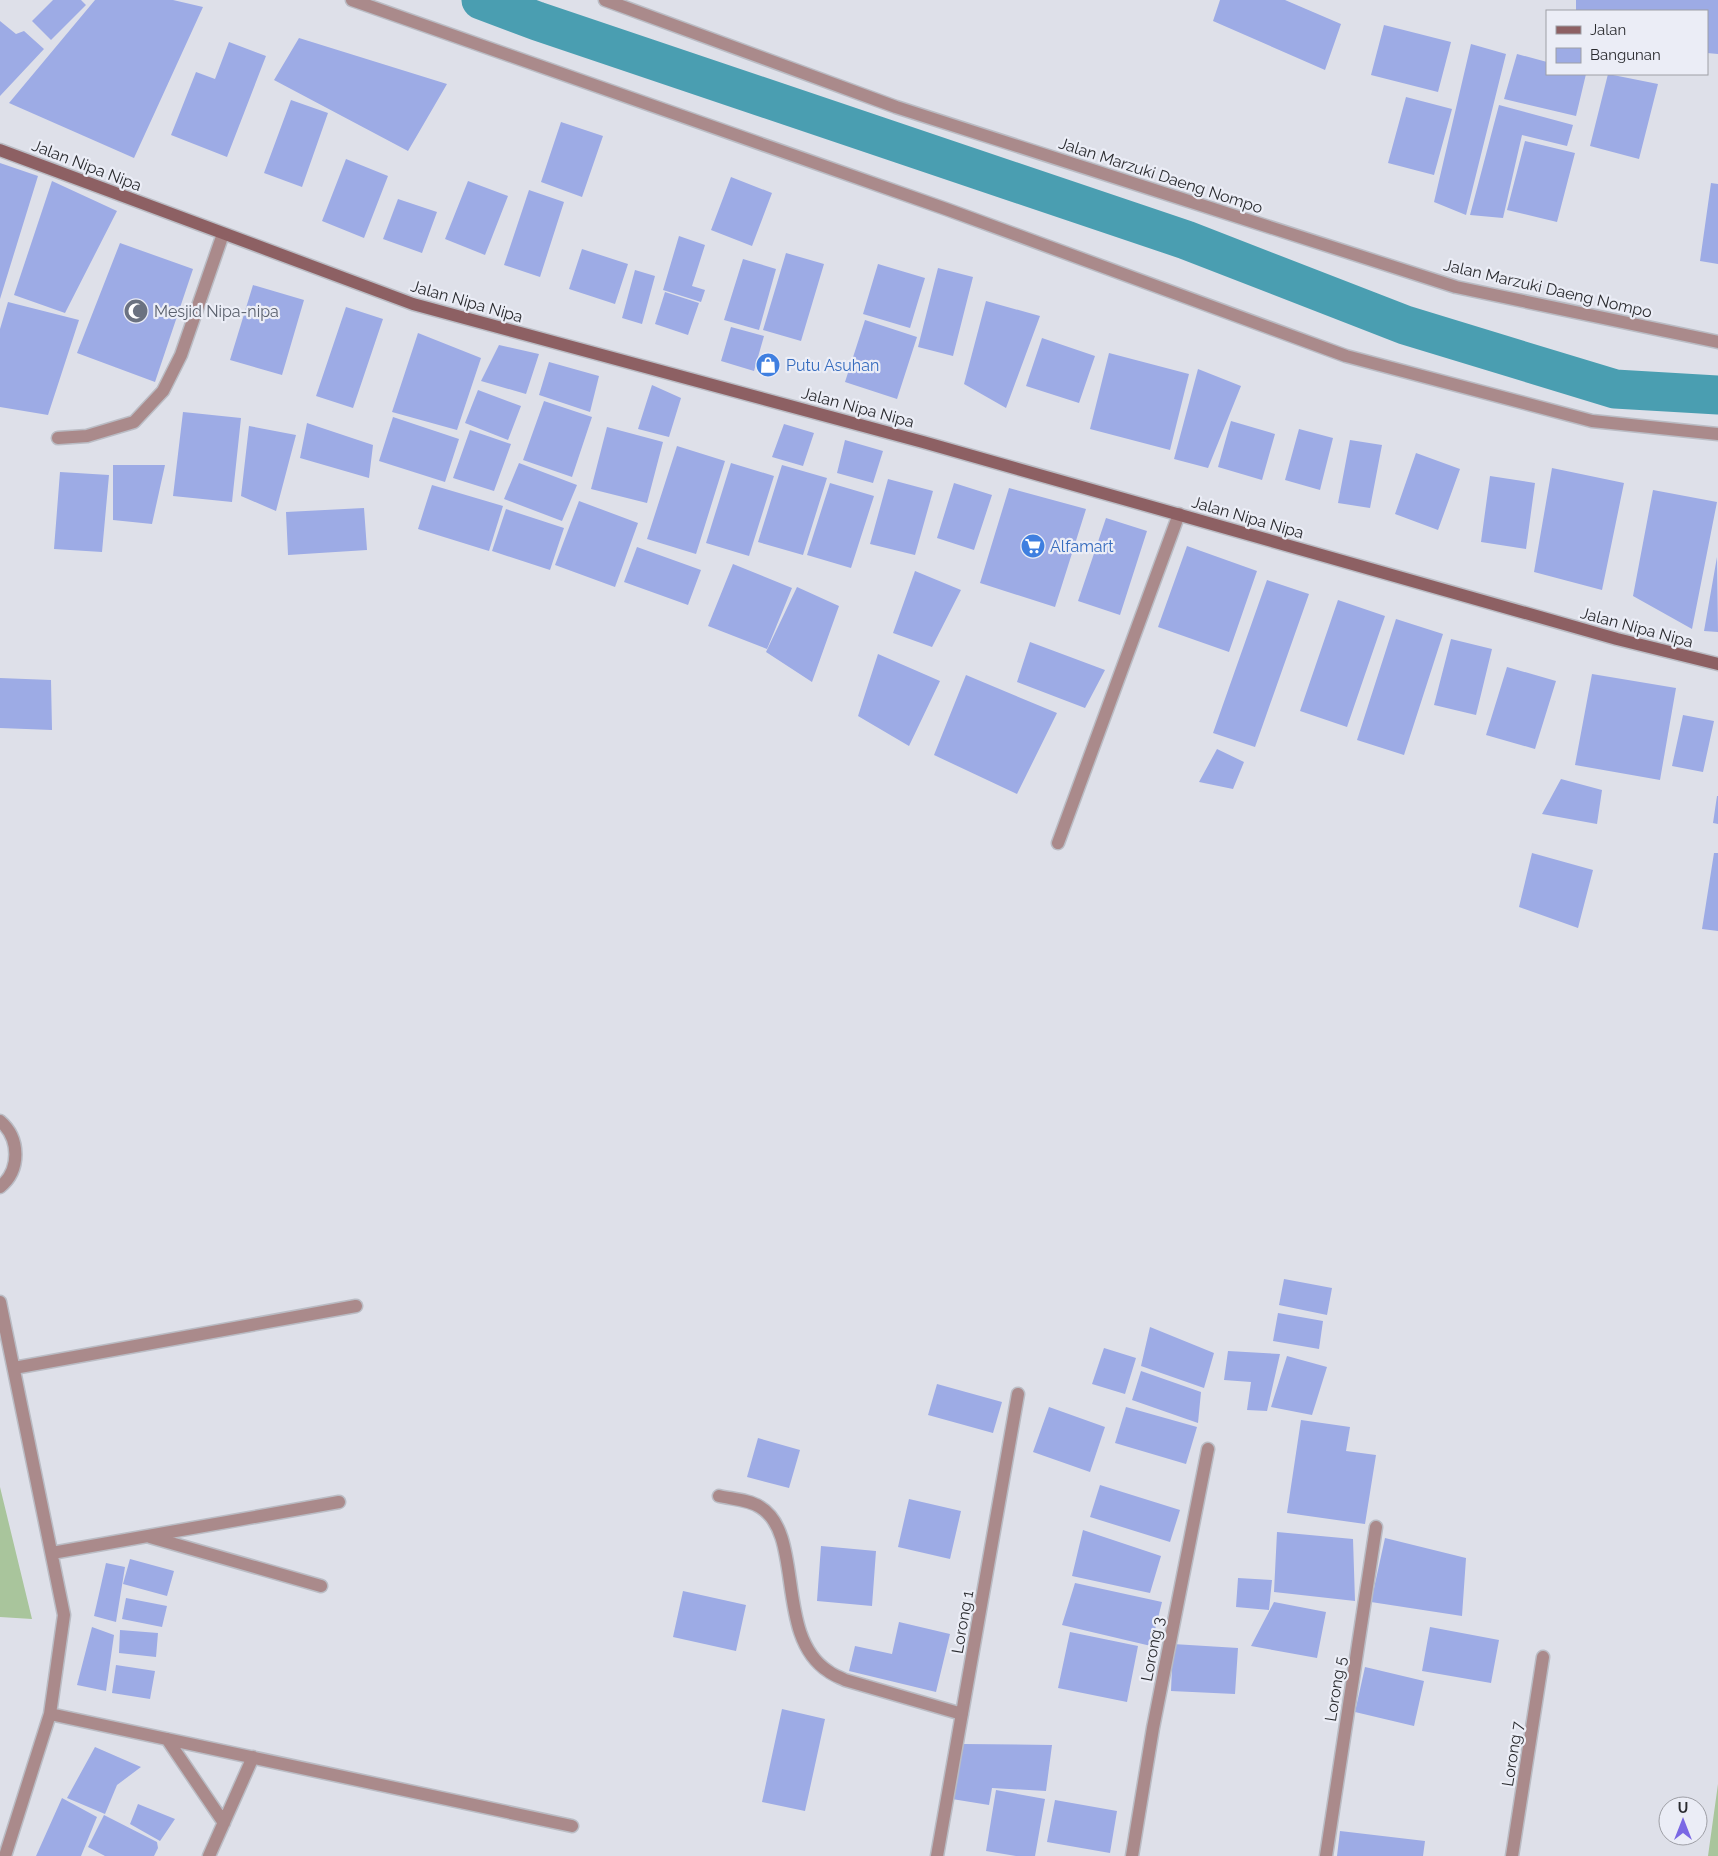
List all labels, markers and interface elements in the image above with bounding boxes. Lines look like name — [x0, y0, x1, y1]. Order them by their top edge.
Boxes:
legend — [1546, 10, 1708, 75]
text: Jalan — [1590, 21, 1626, 39]
text: Bangunan — [1590, 46, 1661, 64]
street label: Jalan Marzuki Daeng Nompo — [1057, 134, 1265, 217]
street label: Jalan Nipa Nipa — [29, 136, 144, 195]
street label: Jalan Marzuki Daeng Nompo — [1442, 255, 1654, 322]
street label: Jalan Nipa Nipa — [409, 276, 525, 327]
mosque icon: Mesjid Nipa-nipa — [123, 298, 149, 324]
place label: Mesjid Nipa-nipa — [154, 302, 279, 321]
shop icon: Putu Asuhan — [755, 352, 781, 378]
place label: Putu Asuhan — [786, 356, 879, 375]
street label: Jalan Nipa Nipa — [800, 383, 916, 432]
street label: Jalan Nipa Nipa — [1190, 492, 1306, 543]
supermarket icon: Alfamart — [1020, 533, 1046, 559]
place label: Alfamart — [1050, 537, 1114, 556]
street label: Jalan Nipa Nipa — [1579, 603, 1695, 652]
street label: Lorong 1 — [948, 1589, 977, 1655]
street label: Lorong 3 — [1137, 1615, 1168, 1683]
street label: Lorong 5 — [1321, 1655, 1350, 1723]
street label: Lorong 7 — [1498, 1720, 1527, 1788]
north arrow — [1658, 1796, 1708, 1846]
text: U — [1678, 1800, 1688, 1816]

